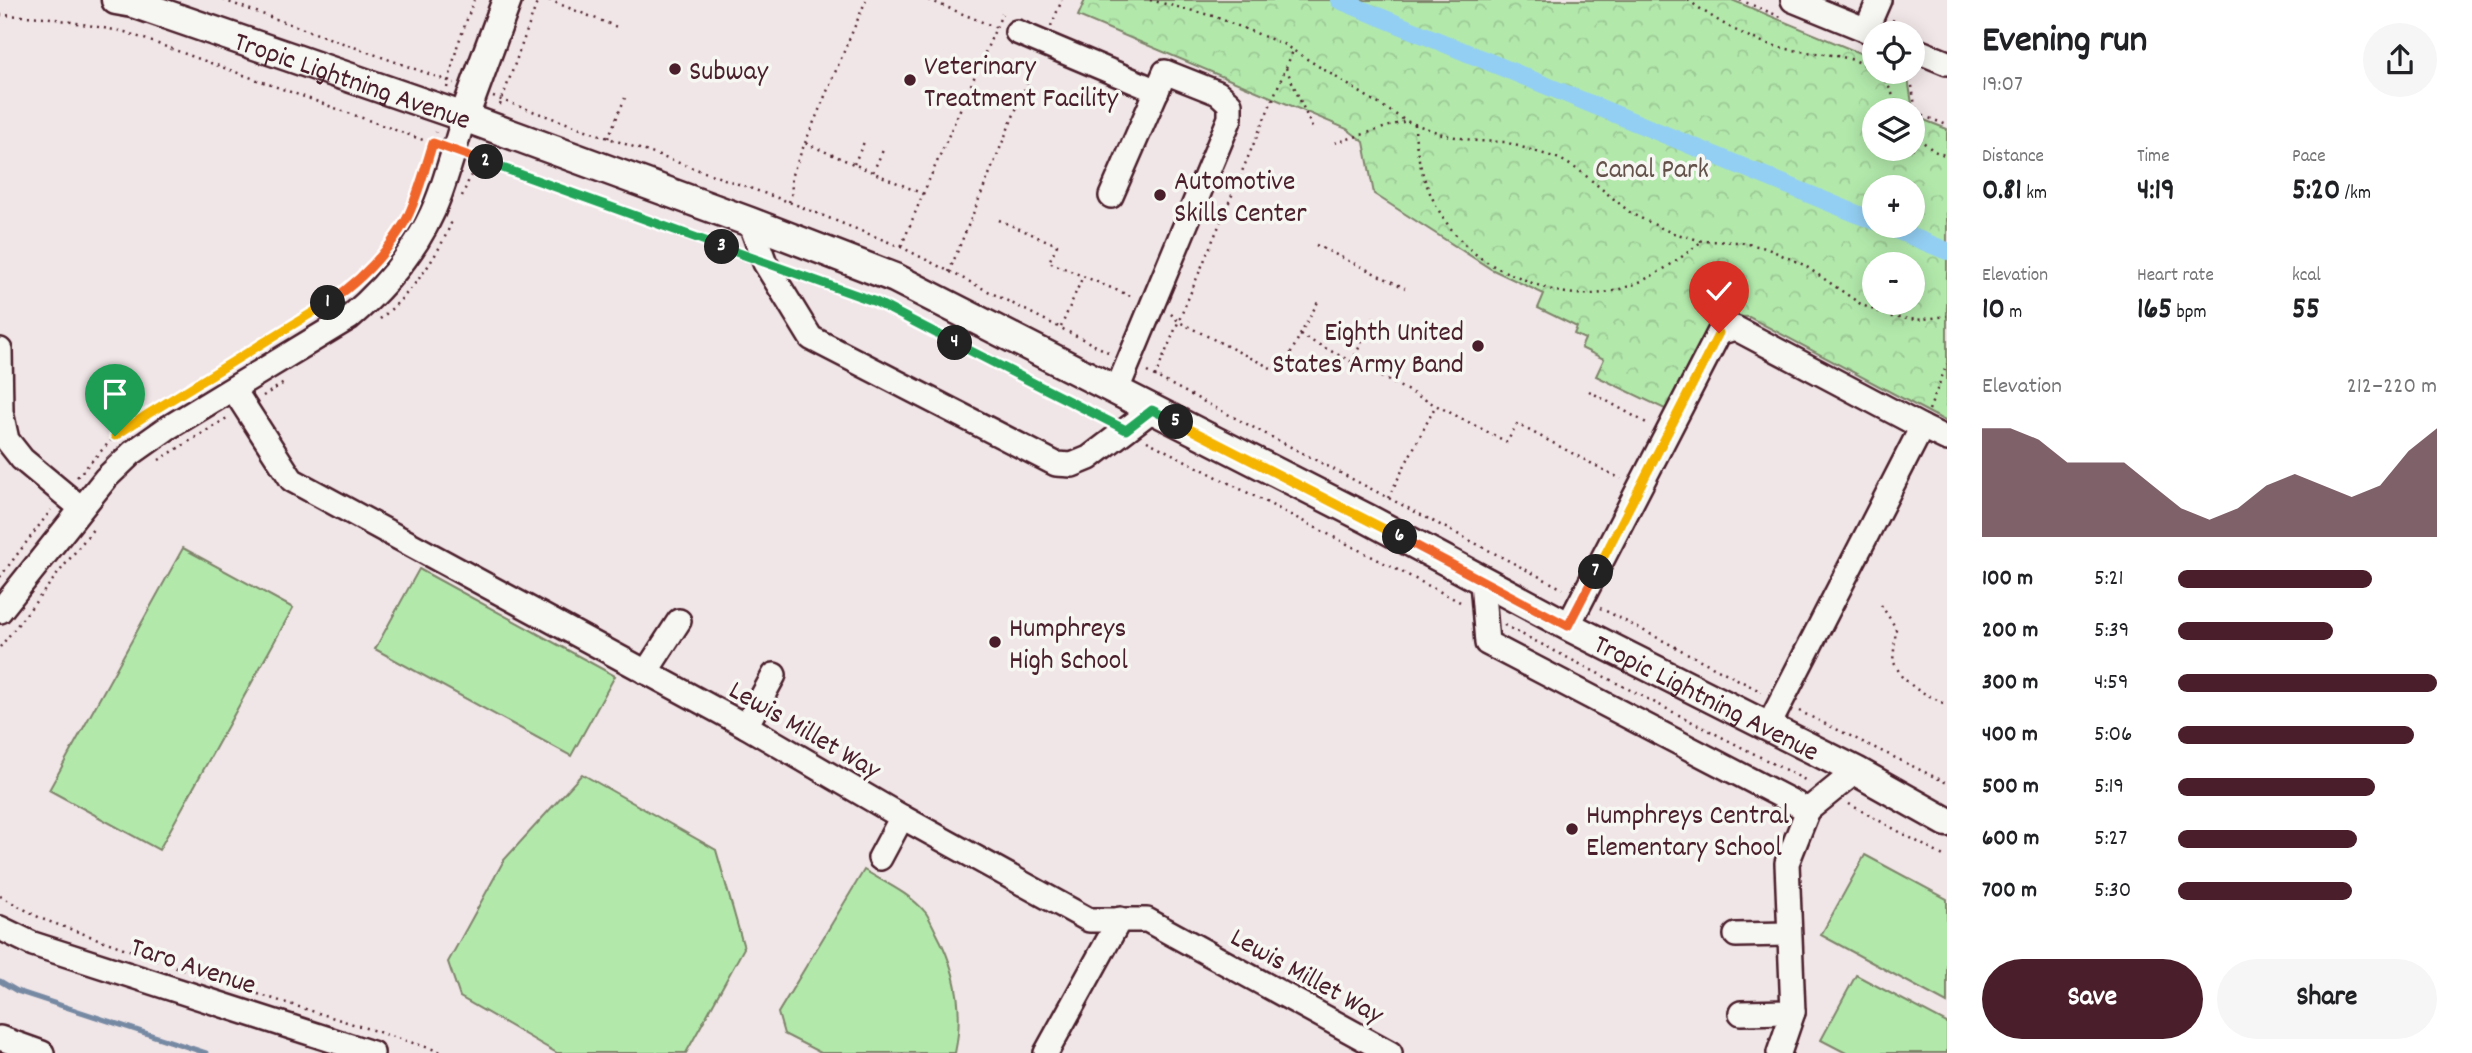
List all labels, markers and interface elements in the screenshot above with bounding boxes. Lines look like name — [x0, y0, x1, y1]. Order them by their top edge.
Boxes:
text: Evening run — [1982, 15, 2147, 70]
map controls — [1862, 21, 1925, 315]
button: locate — [1862, 21, 1925, 84]
button: share — [2363, 23, 2437, 97]
street label: Tropic Lightning Avenue — [228, 24, 475, 143]
place label: Veterinary Treatment Facility — [924, 49, 1119, 121]
place label: Subway — [689, 54, 769, 94]
marker: Subway — [667, 61, 683, 77]
text: 19:07 — [1982, 69, 2023, 102]
marker: Veterinary Treatment Facility — [902, 72, 918, 88]
button: layers — [1862, 98, 1925, 161]
pin: 2 — [468, 144, 504, 180]
text: Distance — [1982, 144, 2044, 171]
text: Time — [2137, 144, 2170, 171]
text: Pace — [2292, 144, 2326, 171]
text: 2 — [481, 148, 490, 175]
park label: Canal Park — [1595, 152, 1709, 192]
place label: Automotive Skills Center — [1174, 164, 1307, 236]
text: 0.81 — [1982, 171, 2022, 214]
text: 4:19 — [2137, 171, 2175, 214]
text: 5:20 — [2292, 171, 2340, 214]
button: + — [1862, 175, 1925, 238]
text: km — [2022, 181, 2047, 208]
text: /km — [2340, 181, 2371, 208]
marker: Automotive Skills Center — [1152, 187, 1168, 203]
pin: 3 — [704, 230, 740, 264]
text: 3 — [717, 233, 726, 260]
button: − — [1862, 252, 1925, 315]
pin — [1689, 261, 1749, 333]
text: Elevation — [1982, 263, 2048, 290]
text: Heart rate — [2137, 263, 2214, 290]
text: kcal — [2292, 263, 2321, 290]
icon: check — [1700, 272, 1738, 310]
pin: 1 — [310, 286, 346, 320]
text: 1 — [325, 289, 330, 316]
text: 10 — [1982, 290, 2005, 333]
text: 165 — [2137, 290, 2172, 333]
text: 55 — [2292, 290, 2320, 333]
text: m — [2005, 300, 2022, 327]
text: bpm — [2172, 300, 2207, 327]
place label: Eighth United States Army Band — [1272, 315, 1464, 387]
pin: 4 — [937, 326, 972, 360]
text: 4 — [951, 329, 958, 356]
marker: Eighth United States Army Band — [1470, 338, 1486, 354]
pin — [85, 364, 145, 436]
text: Elevation — [1982, 371, 2062, 404]
text: 212–220 m — [2347, 371, 2437, 404]
icon: arrive — [96, 375, 134, 413]
pin: 5 — [1158, 404, 1194, 440]
text: 5 — [1171, 408, 1180, 435]
pin: 6 — [1382, 520, 1418, 554]
text: 6 — [1395, 523, 1404, 550]
pin: 7 — [1578, 554, 1614, 590]
text: 7 — [1592, 558, 1599, 585]
text: 100 m — [1982, 563, 2033, 596]
text: 5:21 — [2094, 563, 2124, 596]
place label: Humphreys High School — [1009, 611, 1128, 683]
text: 200 m — [1982, 615, 2038, 648]
text: 5:39 — [2094, 615, 2129, 648]
street label: Tropic Lightning Avenue — [1585, 627, 1825, 774]
marker: Humphreys High School — [987, 634, 1003, 650]
text: 300 m — [1982, 667, 2038, 700]
text: 4:59 — [2094, 667, 2129, 700]
street label: Lewis Millet Way — [720, 673, 888, 792]
text: 400 m — [1982, 719, 2038, 752]
text: 5:06 — [2094, 719, 2132, 752]
text: 500 m — [1982, 771, 2039, 804]
text: 5:19 — [2094, 771, 2124, 804]
place label: Humphreys Central Elementary School — [1586, 798, 1790, 870]
marker: Humphreys Central Elementary School — [1564, 821, 1580, 837]
text: 600 m — [1982, 823, 2039, 856]
text: 5:27 — [2094, 823, 2127, 856]
text: 700 m — [1982, 875, 2037, 908]
text: 5:30 — [2094, 875, 2131, 908]
street label: Lewis Millet Way — [1222, 920, 1390, 1037]
street label: Taro Avenue — [124, 930, 261, 1008]
button: Save — [1982, 959, 2203, 1039]
button: Share — [2217, 959, 2437, 1039]

